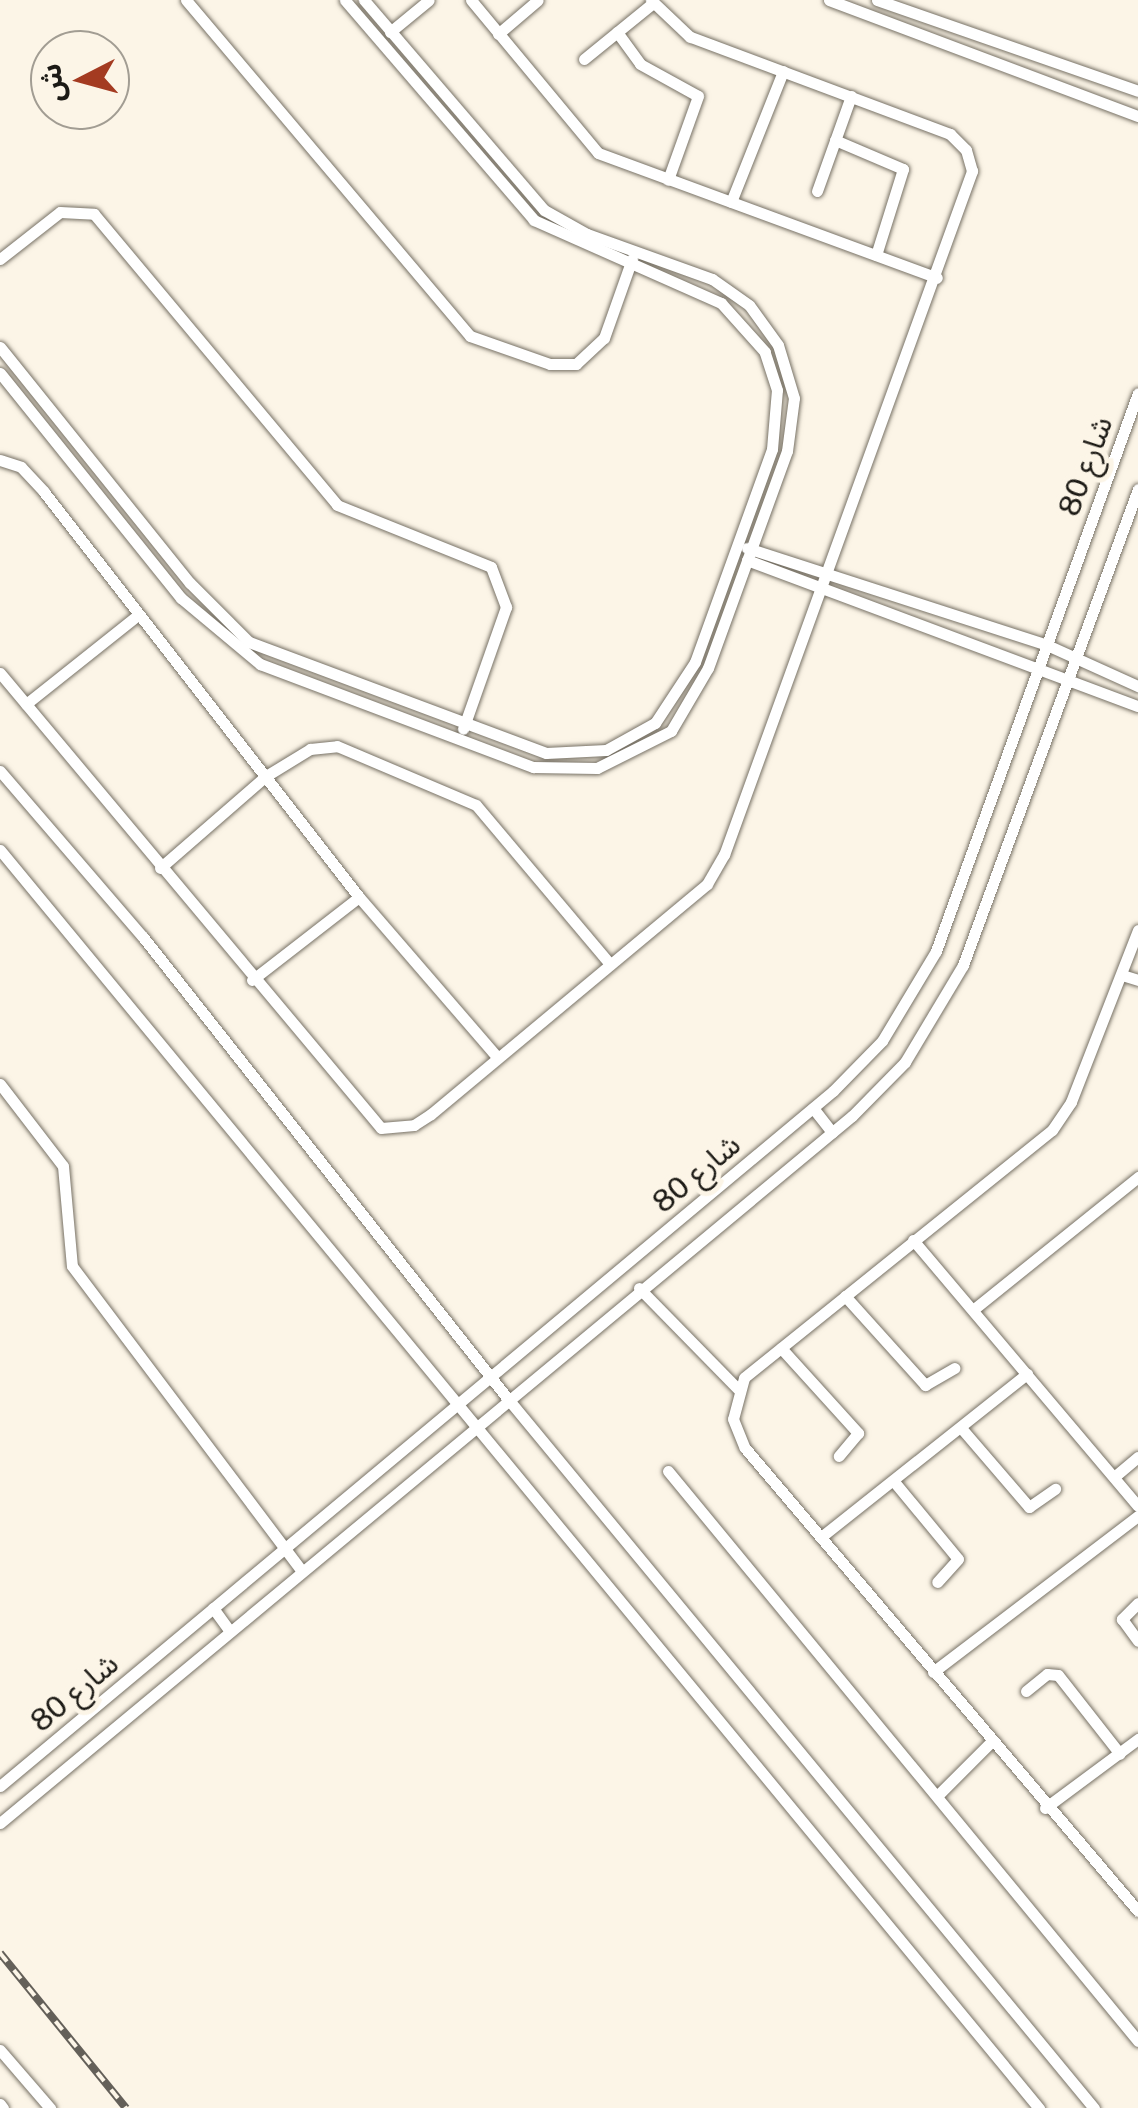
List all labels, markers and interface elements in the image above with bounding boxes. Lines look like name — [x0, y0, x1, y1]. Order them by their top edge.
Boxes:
north arrow — [30, 30, 130, 130]
text: ش — [33, 62, 70, 104]
street label: شارع 80 — [1050, 411, 1120, 521]
street label: شارع 80 — [645, 1126, 747, 1220]
street label: شارع 80 — [23, 1645, 125, 1739]

